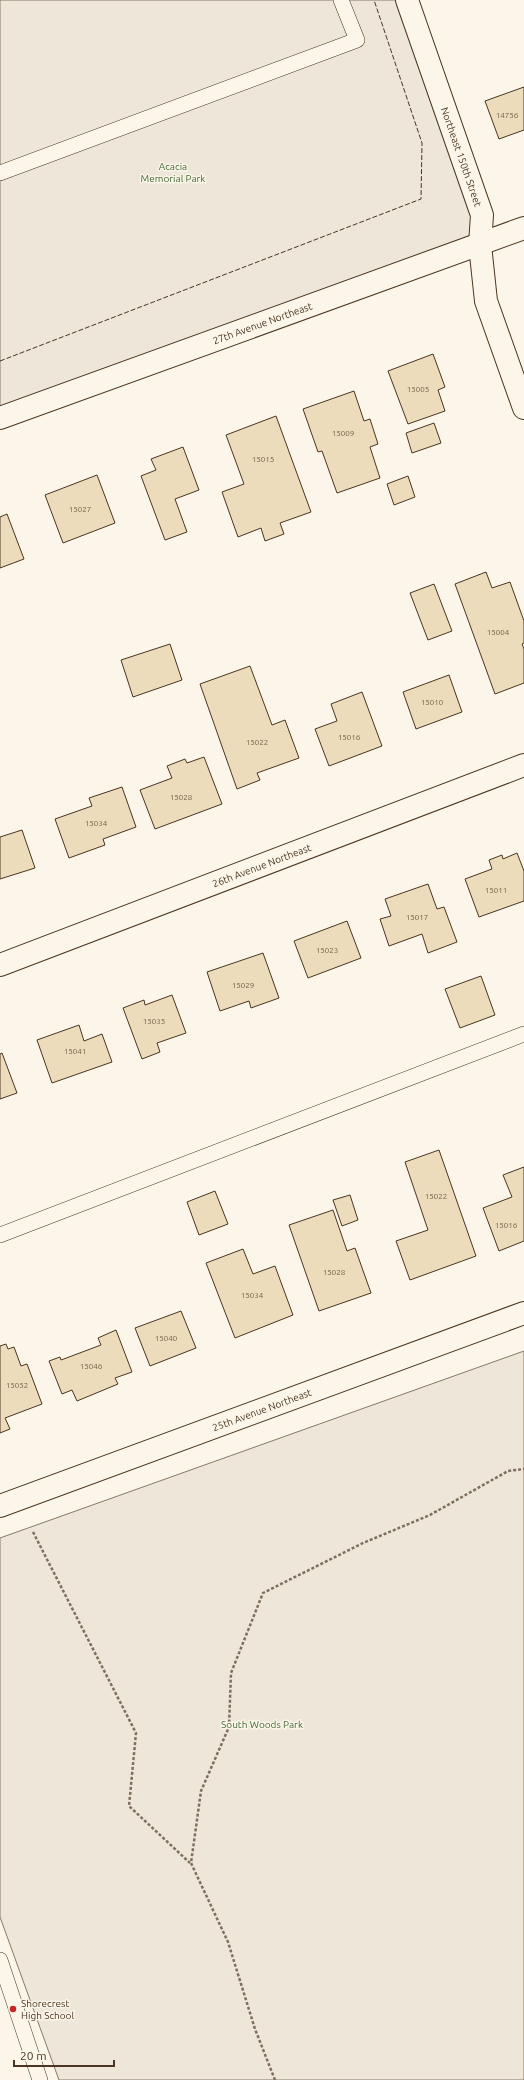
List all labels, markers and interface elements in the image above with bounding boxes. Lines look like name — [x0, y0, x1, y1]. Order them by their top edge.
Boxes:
street label: Northeast 150th Street — [439, 106, 484, 208]
house number: 14756 — [496, 111, 519, 120]
park label: Acacia Memorial Park — [141, 161, 205, 184]
street label: 27th Avenue Northeast — [211, 300, 314, 346]
house number: 15005 — [407, 385, 429, 394]
house number: 15009 — [332, 429, 354, 438]
house number: 15015 — [252, 455, 274, 464]
house number: 15027 — [69, 505, 91, 514]
house number: 15004 — [487, 628, 510, 637]
house number: 15010 — [421, 698, 444, 707]
house number: 15016 — [338, 733, 361, 742]
house number: 15022 — [246, 738, 268, 747]
house number: 15028 — [170, 793, 193, 802]
house number: 15034 — [85, 819, 108, 828]
street label: 26th Avenue Northeast — [211, 842, 313, 889]
house number: 15011 — [485, 886, 507, 895]
house number: 15017 — [406, 913, 428, 922]
house number: 15023 — [316, 946, 338, 955]
house number: 15029 — [232, 981, 254, 990]
house number: 15035 — [143, 1017, 165, 1026]
house number: 15041 — [64, 1047, 86, 1056]
house number: 15022 — [425, 1192, 447, 1201]
house number: 15016 — [495, 1221, 518, 1230]
house number: 15028 — [323, 1268, 346, 1277]
house number: 15034 — [241, 1291, 264, 1300]
house number: 15040 — [155, 1334, 178, 1343]
house number: 15046 — [80, 1362, 103, 1371]
house number: 15052 — [6, 1381, 28, 1390]
street label: 25th Avenue Northeast — [211, 1387, 313, 1433]
park label: South Woods Park — [221, 1719, 303, 1730]
place label: Shorecrest High School — [21, 1998, 74, 2021]
marker: Shorecrest High School — [8, 2004, 18, 2014]
scale bar — [14, 2042, 114, 2068]
text: 20 m — [20, 2049, 47, 2062]

